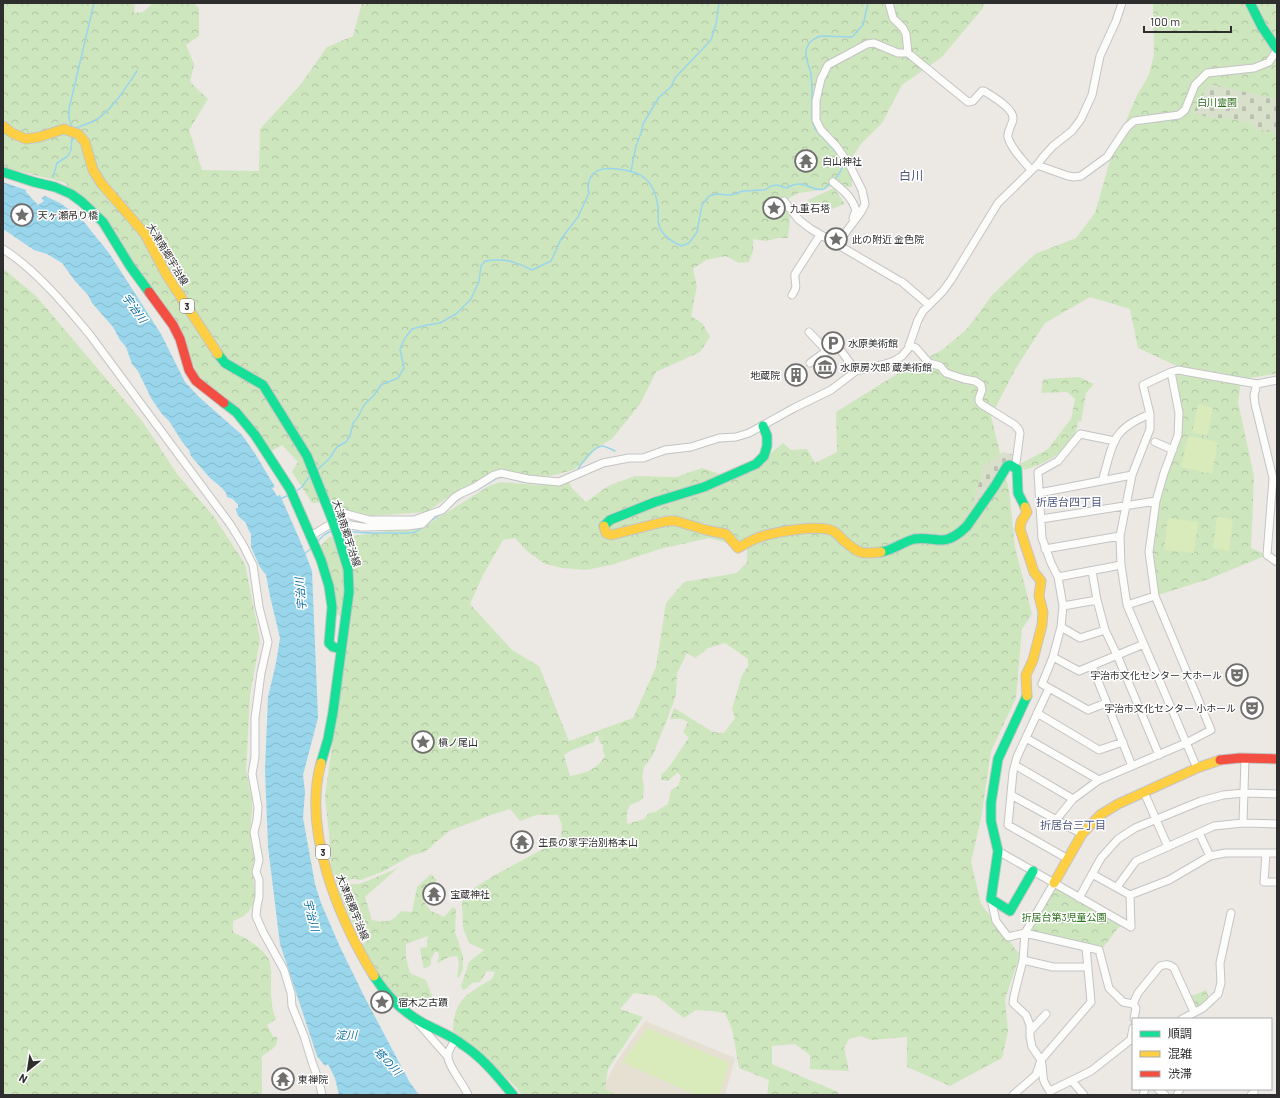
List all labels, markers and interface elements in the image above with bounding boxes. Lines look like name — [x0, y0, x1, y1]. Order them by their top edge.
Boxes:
scale bar — [1144, 8, 1231, 34]
text: 100 m — [1150, 14, 1180, 28]
park label: 白川霊園 — [1197, 96, 1237, 108]
temple icon: 白山神社 — [793, 148, 819, 174]
place label: 白山神社 — [822, 155, 862, 167]
district label: 白川 — [899, 168, 923, 182]
place icon: 九重石塔 — [761, 195, 787, 221]
place icon: 天ヶ瀬吊り橋 — [9, 202, 35, 228]
place label: 九重石塔 — [790, 202, 830, 214]
place label: 天ヶ瀬吊り橋 — [38, 209, 98, 221]
street label: 大津南郷宇治線 — [145, 221, 191, 287]
place icon: 此の附近 金色院 — [823, 226, 849, 252]
place label: 此の附近 金色院 — [852, 233, 924, 245]
water label: 宇治川 — [120, 291, 151, 326]
road number: 3 — [180, 299, 194, 313]
parking icon: 水原美術館 — [820, 330, 846, 356]
place label: 水原美術館 — [848, 337, 898, 349]
museum icon: 水原房次郎 蔵美術館 — [812, 354, 838, 380]
place label: 水原房次郎 蔵美術館 — [840, 361, 932, 373]
building icon: 地蔵院 — [783, 362, 809, 388]
place label: 地蔵院 — [750, 369, 780, 381]
district label: 折居台四丁目 — [1036, 495, 1102, 508]
street label: 大津南郷宇治線 — [330, 498, 364, 568]
water label: 宇治川 — [292, 576, 308, 611]
theatre icon: 宇治市文化センター 大ホール — [1224, 662, 1250, 688]
place label: 宇治市文化センター 大ホール — [1090, 669, 1222, 681]
theatre icon: 宇治市文化センター 小ホール — [1239, 695, 1265, 721]
place label: 宇治市文化センター 小ホール — [1104, 702, 1236, 714]
place icon: 槇ノ尾山 — [410, 729, 436, 755]
place label: 槇ノ尾山 — [438, 736, 478, 748]
district label: 折居台三丁目 — [1040, 818, 1106, 831]
temple icon: 生長の家宇治別格本山 — [509, 829, 535, 855]
place label: 生長の家宇治別格本山 — [538, 836, 638, 848]
road number: 3 — [316, 845, 330, 859]
street label: 大津南郷宇治線 — [334, 872, 372, 942]
temple icon: 宝蔵神社 — [421, 881, 447, 907]
place label: 宝蔵神社 — [450, 888, 490, 900]
water label: 宇治川 — [302, 897, 323, 934]
park label: 折居台第3児童公園 — [1021, 911, 1107, 923]
place icon: 宿木之古蹟 — [369, 989, 395, 1015]
place label: 宿木之古蹟 — [398, 996, 448, 1008]
legend — [1132, 1018, 1272, 1090]
text: 順調 — [1168, 1026, 1192, 1040]
water label: 淀川 — [335, 1028, 358, 1041]
water label: 塔の川 — [372, 1045, 405, 1078]
text: 混雑 — [1168, 1046, 1192, 1060]
north arrow — [8, 1050, 48, 1090]
temple icon: 東禅院 — [270, 1066, 296, 1092]
text: 渋滞 — [1168, 1066, 1192, 1080]
text: N — [16, 1072, 29, 1087]
place label: 東禅院 — [298, 1073, 328, 1085]

